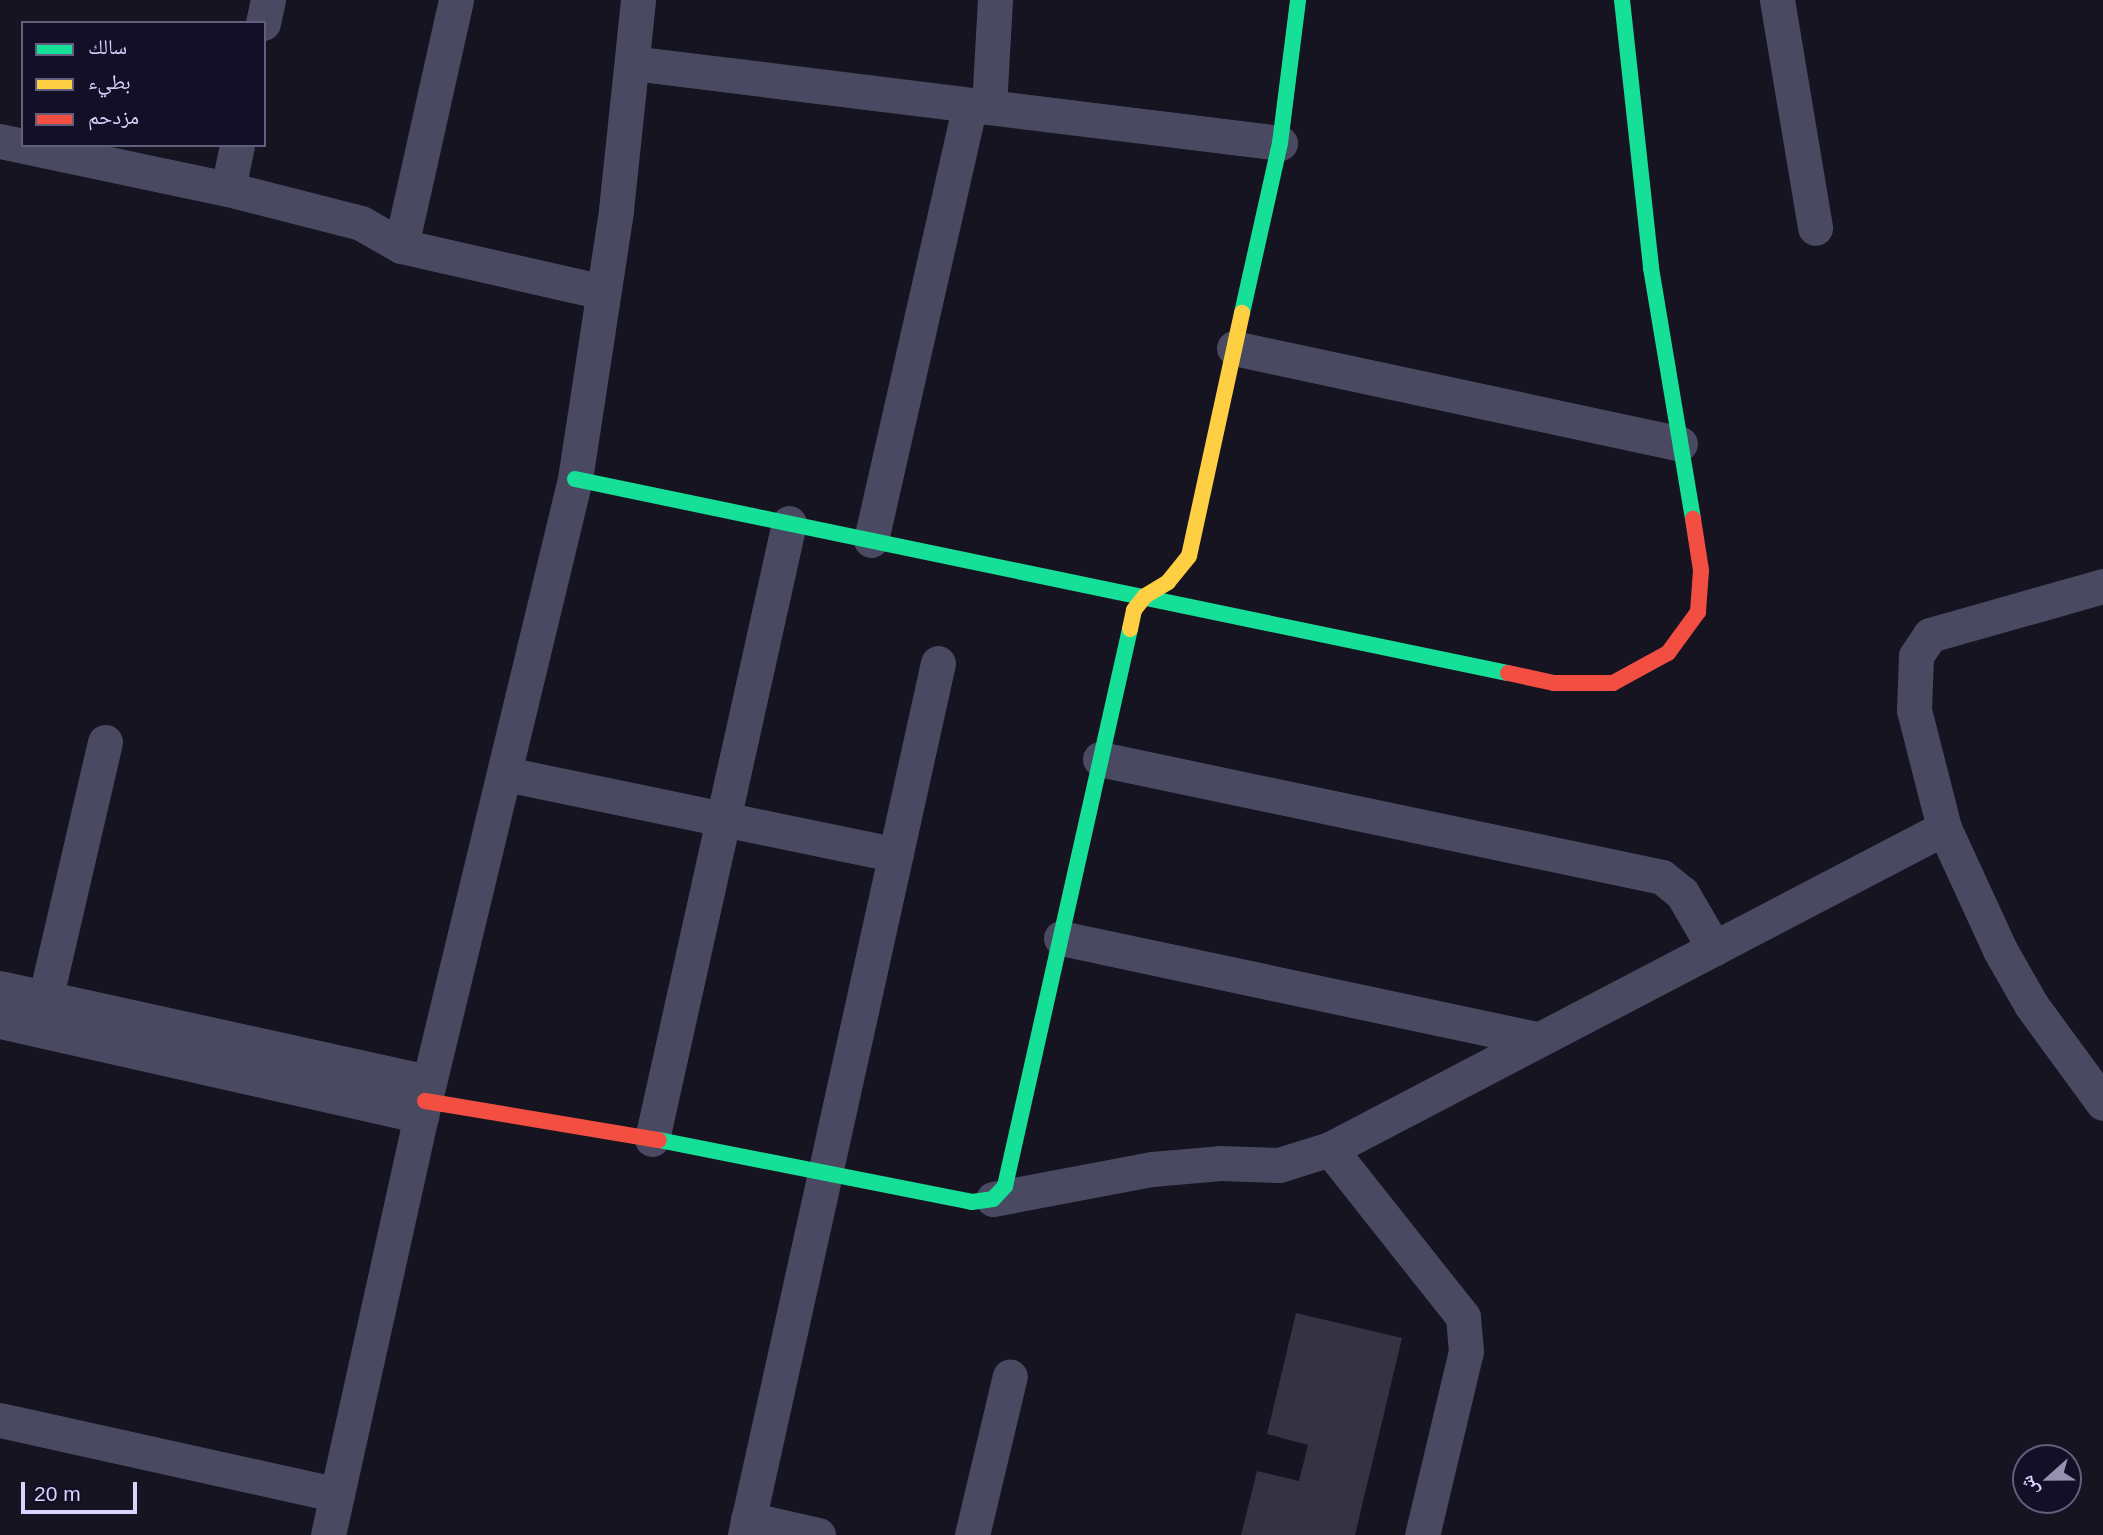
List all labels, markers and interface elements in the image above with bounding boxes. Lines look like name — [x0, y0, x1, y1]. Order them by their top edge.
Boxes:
legend — [21, 21, 266, 147]
text: سالك — [88, 35, 127, 58]
text: بطيء — [88, 70, 131, 93]
text: مزدحم — [88, 105, 139, 128]
north arrow — [2012, 1444, 2082, 1514]
scale bar — [24, 1468, 140, 1512]
text: ش — [2015, 1473, 2042, 1499]
text: 20 m — [34, 1482, 81, 1505]

